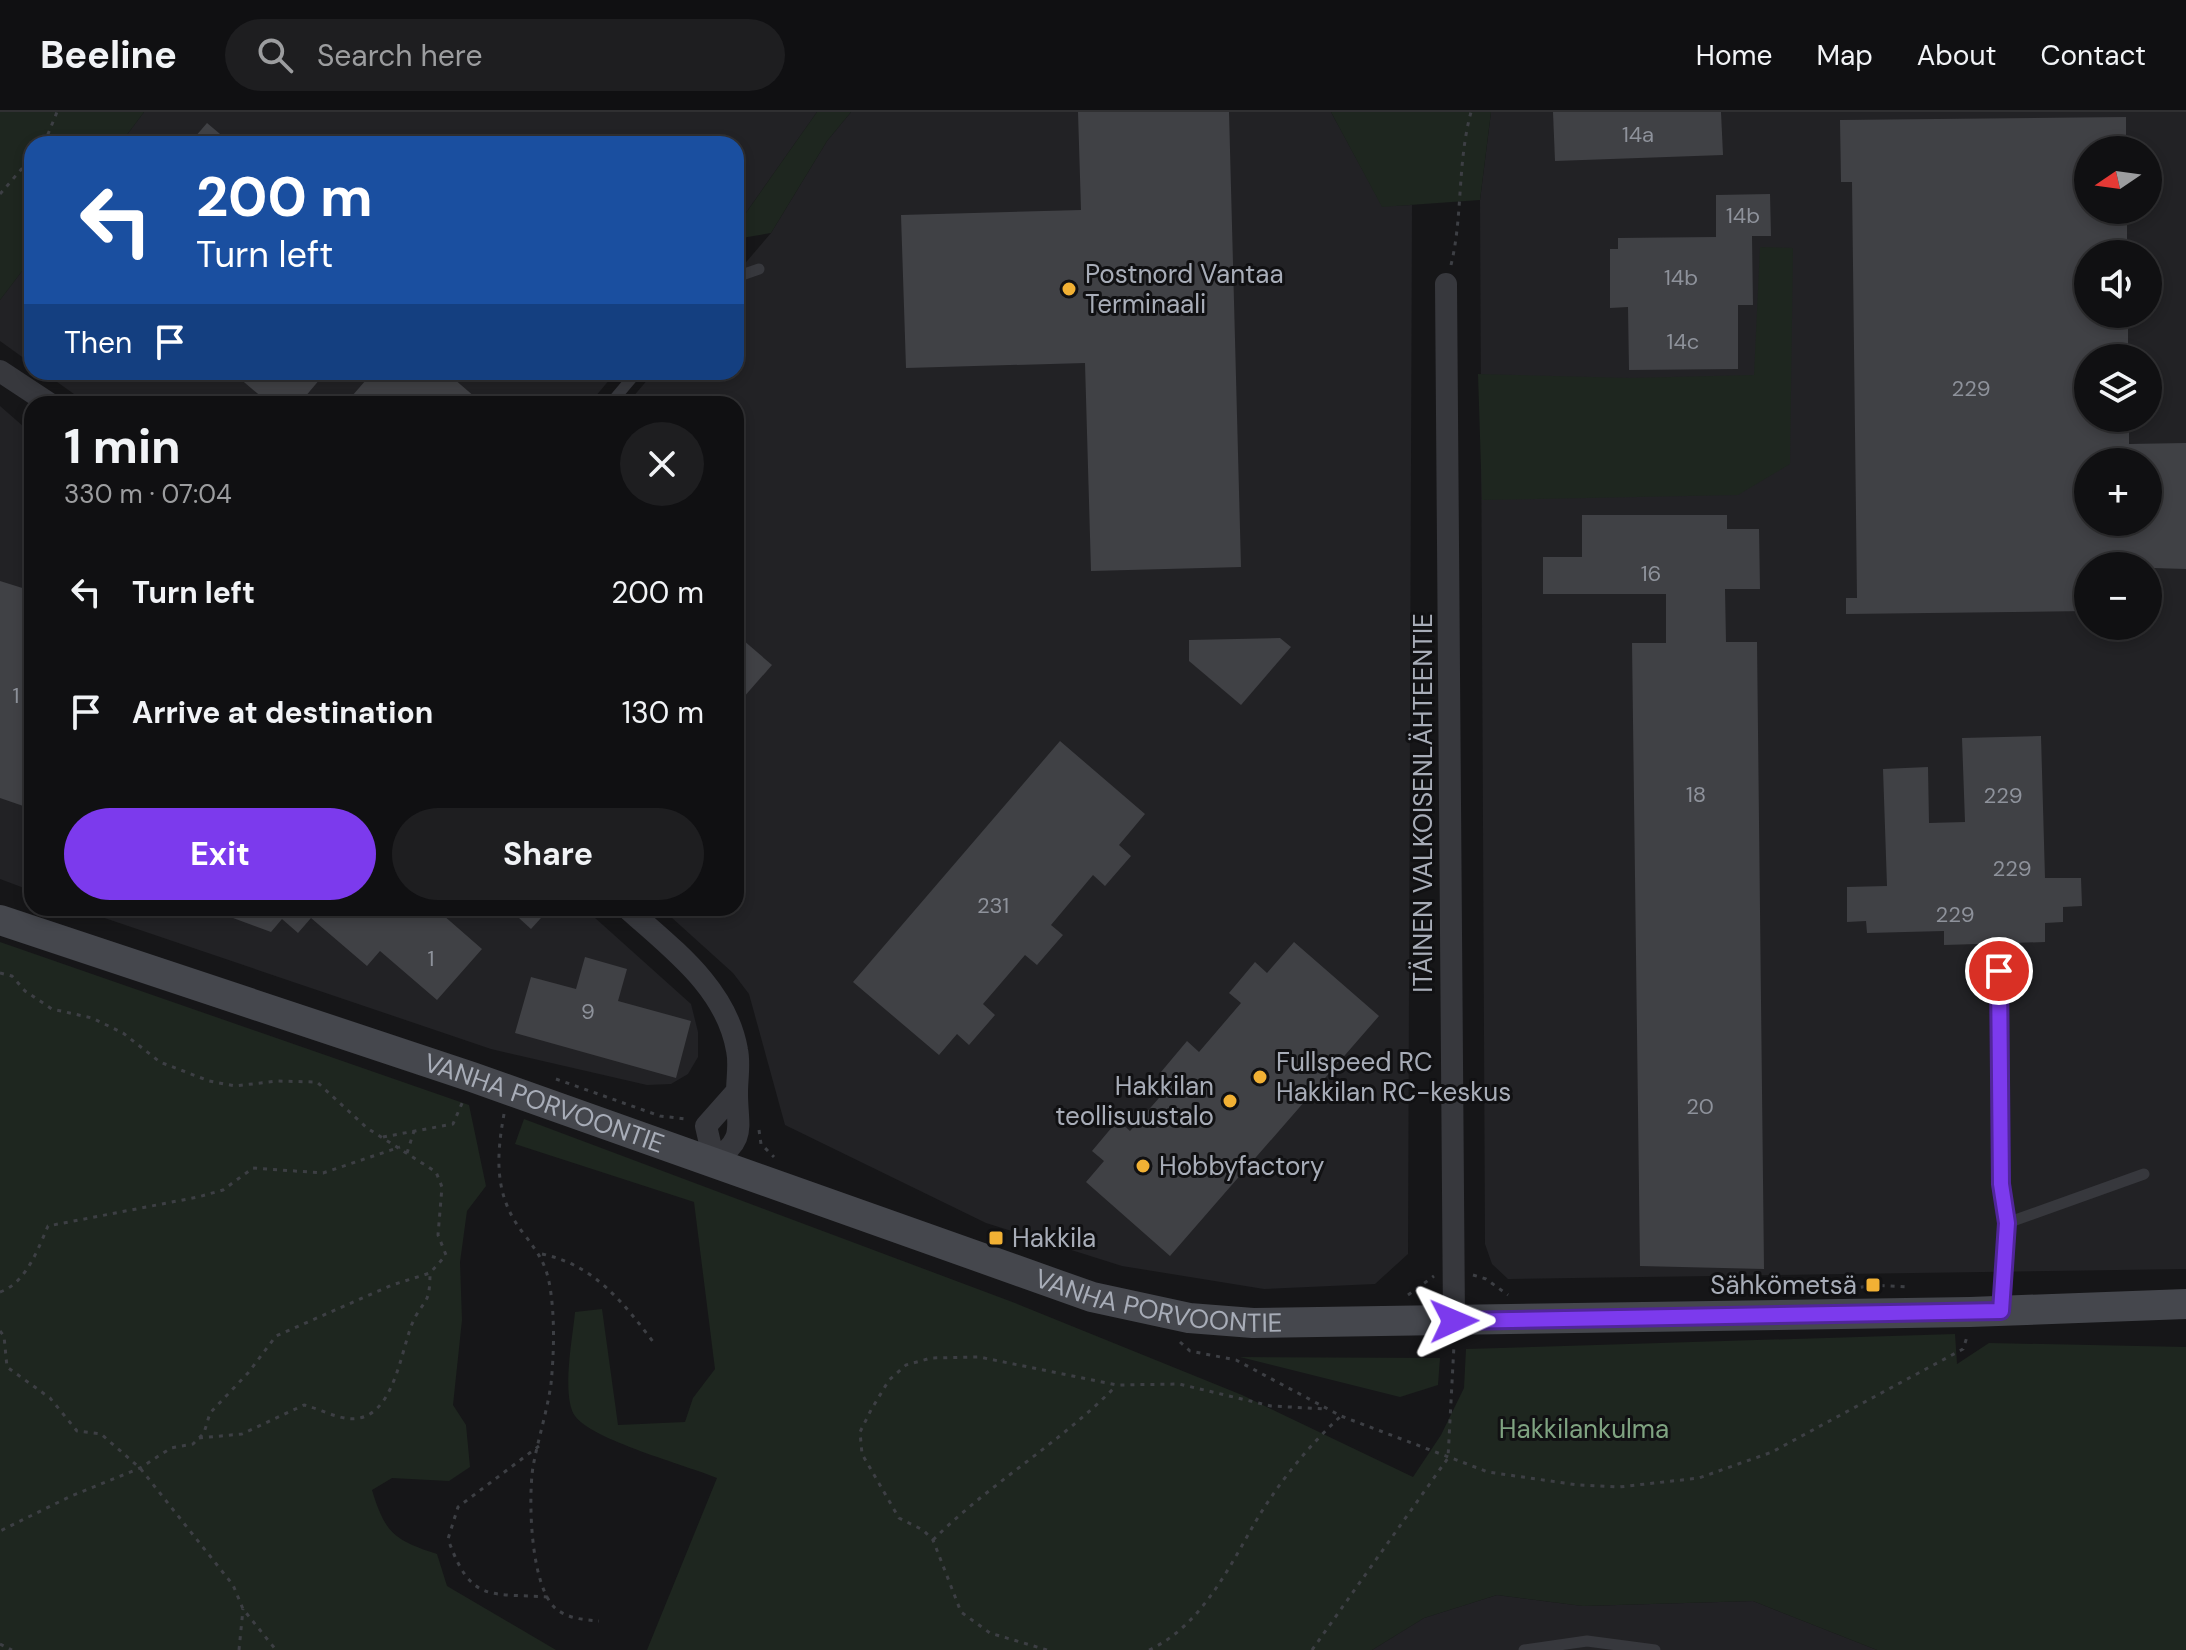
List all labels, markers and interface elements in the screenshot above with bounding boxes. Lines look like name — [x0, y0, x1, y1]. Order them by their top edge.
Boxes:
search box — [225, 19, 785, 91]
text: Beeline — [40, 30, 177, 80]
icon: search — [253, 33, 297, 77]
text: Search here — [317, 36, 482, 75]
text: Home — [1696, 37, 1772, 74]
text: Map — [1816, 37, 1873, 74]
text: About — [1917, 37, 1996, 74]
text: Contact — [2040, 37, 2146, 74]
house number: 14a — [1622, 120, 1654, 149]
north arrow — [2074, 136, 2162, 224]
map controls — [2074, 136, 2162, 640]
text: 200 m — [196, 160, 373, 233]
icon: left — [64, 168, 168, 272]
house number: 14b — [1726, 201, 1760, 230]
text: Turn left — [196, 231, 333, 278]
button: sound — [2074, 240, 2162, 328]
place label: Postnord Vantaa Terminaali — [1085, 257, 1284, 321]
house number: 14b — [1664, 263, 1698, 292]
marker: Postnord Vantaa Terminaali — [1060, 280, 1078, 298]
icon: arrive — [148, 320, 192, 364]
text: Then — [64, 323, 132, 362]
house number: 14c — [1667, 327, 1699, 356]
button: layers — [2074, 344, 2162, 432]
house number: 229 — [1952, 374, 1990, 403]
text: 1 min — [64, 415, 181, 478]
button: close — [620, 422, 704, 506]
button: + — [2074, 448, 2162, 536]
text: 330 m · 07:04 — [64, 477, 232, 511]
button: − — [2074, 552, 2162, 640]
house number: 16 — [1641, 559, 1661, 588]
icon: left — [64, 570, 108, 614]
text: Turn left — [132, 573, 255, 612]
text: 200 m — [611, 573, 704, 612]
street label: ITÄINEN VALKOISENLÄHTEENTIE — [1406, 613, 1440, 993]
house number: 1 — [13, 681, 19, 710]
icon: arrive — [64, 690, 108, 734]
text: Arrive at destination — [132, 693, 433, 732]
text: 130 m — [622, 693, 704, 732]
house number: 18 — [1686, 780, 1706, 809]
house number: 229 — [1984, 781, 2022, 810]
button: Exit — [64, 808, 376, 900]
button: Share — [392, 808, 704, 900]
house number: 229 — [1993, 854, 2031, 883]
house number: 231 — [977, 891, 1009, 920]
house number: 229 — [1936, 900, 1974, 929]
pin — [1965, 937, 2033, 1005]
house number: 1 — [428, 944, 434, 973]
icon: arrive — [1977, 949, 2021, 993]
house number: 9 — [581, 997, 595, 1026]
street label: VANHA PORVOONTIE — [420, 1045, 669, 1161]
place label: Fullspeed RC Hakkilan RC-keskus — [1276, 1045, 1511, 1109]
marker: Fullspeed RC Hakkilan RC-keskus — [1251, 1068, 1269, 1086]
place label: Hakkilan teollisuustalo — [1055, 1069, 1214, 1133]
marker: Hakkilan teollisuustalo — [1221, 1092, 1239, 1110]
house number: 20 — [1686, 1092, 1714, 1121]
place label: Hobbyfactory — [1159, 1149, 1324, 1183]
marker: Hobbyfactory — [1134, 1157, 1152, 1175]
place label: Hakkila — [1012, 1221, 1096, 1255]
marker: Hakkila — [987, 1229, 1005, 1247]
street label: VANHA PORVOONTIE — [1030, 1261, 1283, 1340]
place label: Sähkömetsä — [1710, 1268, 1857, 1302]
marker: Sähkömetsä — [1864, 1276, 1882, 1294]
position arrow — [1412, 1279, 1496, 1363]
park label: Hakkilankulma — [1499, 1412, 1669, 1446]

